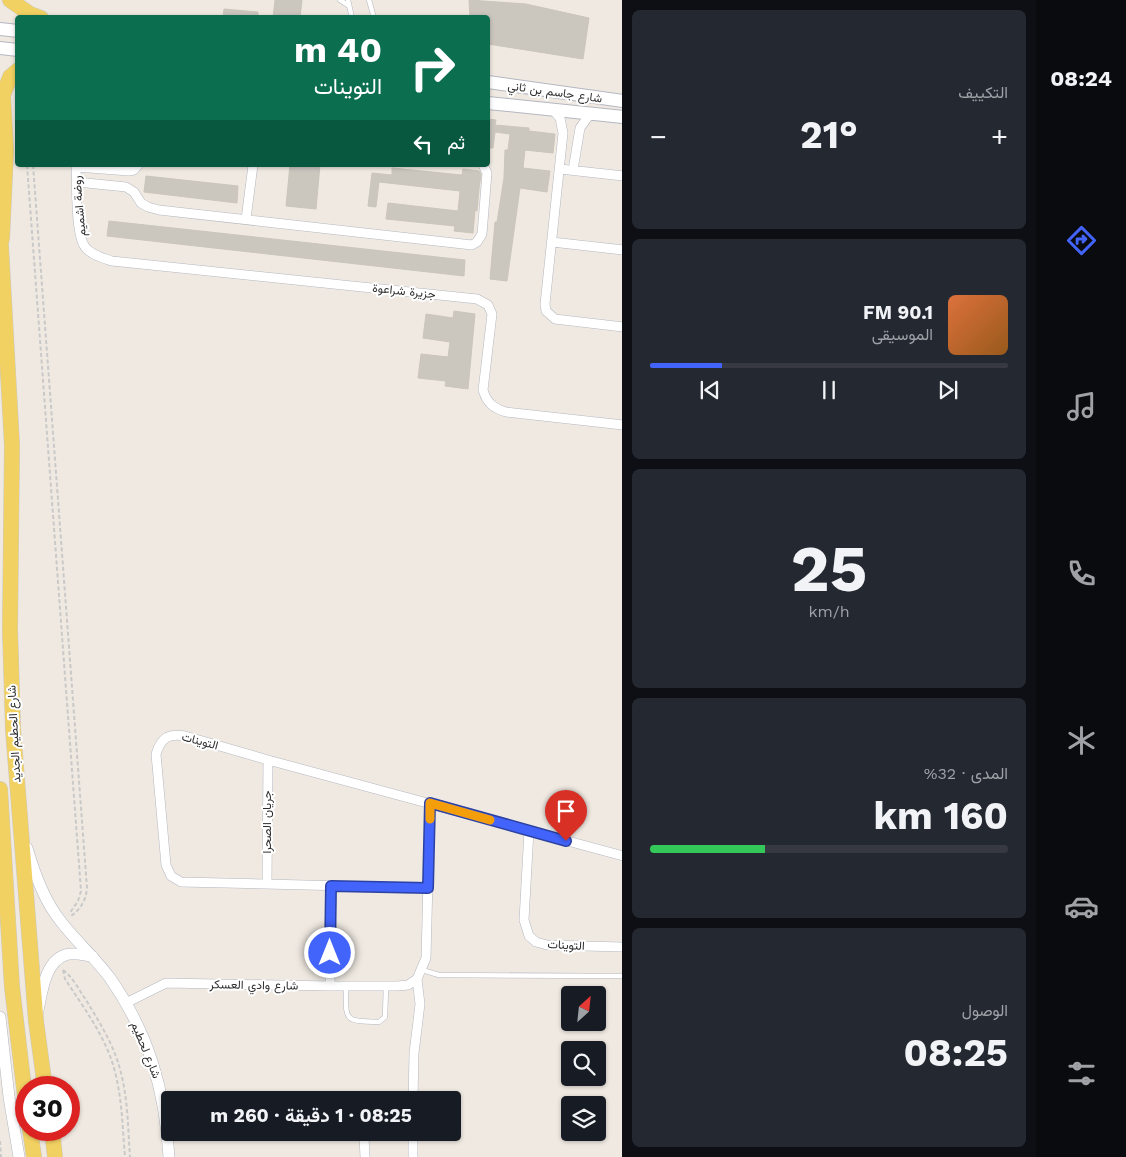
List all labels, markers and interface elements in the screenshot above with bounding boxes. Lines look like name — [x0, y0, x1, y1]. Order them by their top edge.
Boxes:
text: 40 m — [294, 29, 382, 71]
icon: right — [400, 35, 465, 100]
text: 08:24 — [1050, 66, 1112, 91]
text: التوينات — [314, 74, 382, 99]
street label: شارع جاسم بن ثاني — [506, 78, 603, 109]
text: التكييف — [958, 83, 1008, 102]
text: 21° — [800, 113, 858, 157]
text: − — [650, 120, 667, 153]
text: + — [991, 120, 1008, 153]
icon: left — [409, 130, 437, 158]
text: ثم — [447, 131, 465, 154]
street label: روضة اشميم — [69, 175, 90, 237]
icon: directions — [1064, 223, 1099, 258]
street label: جزيرة شراعوة — [372, 281, 436, 302]
text: 90.1 FM — [863, 301, 933, 324]
text: الموسيقى — [872, 325, 933, 344]
icon: previous — [696, 376, 724, 404]
icon: pause — [815, 376, 843, 404]
icon: next — [934, 376, 962, 404]
icon: music — [1064, 389, 1099, 424]
text: 25 — [791, 531, 867, 607]
icon: phone — [1064, 556, 1099, 591]
text: km/h — [808, 602, 850, 621]
street label: شارع الحطيم الجديد — [4, 685, 26, 783]
icon: climate — [1064, 723, 1099, 758]
street label: التوينات — [180, 729, 220, 754]
text: المدى · 32% — [924, 764, 1008, 783]
street label: جريان الصحرا — [260, 790, 275, 854]
pin — [545, 790, 587, 841]
text: 160 km — [873, 794, 1008, 838]
icon: arrive — [552, 797, 580, 825]
icon: car — [1064, 889, 1099, 924]
position arrow — [303, 926, 355, 978]
street label: التوينات — [547, 937, 585, 954]
street label: شارع وادي العسكر — [209, 977, 298, 996]
north arrow — [561, 986, 606, 1031]
map controls — [561, 986, 606, 1141]
text: الوصول — [962, 1001, 1008, 1020]
street label: شارع لحطيم — [126, 1020, 164, 1081]
text: 08:25 — [903, 1031, 1008, 1075]
button: search — [561, 1041, 606, 1086]
icon: filters — [1064, 1056, 1099, 1091]
speed limit sign: 30 — [15, 1076, 80, 1141]
button: layers — [561, 1096, 606, 1141]
text: 08:25 · 1 دقيقة · 260 m — [210, 1104, 412, 1127]

